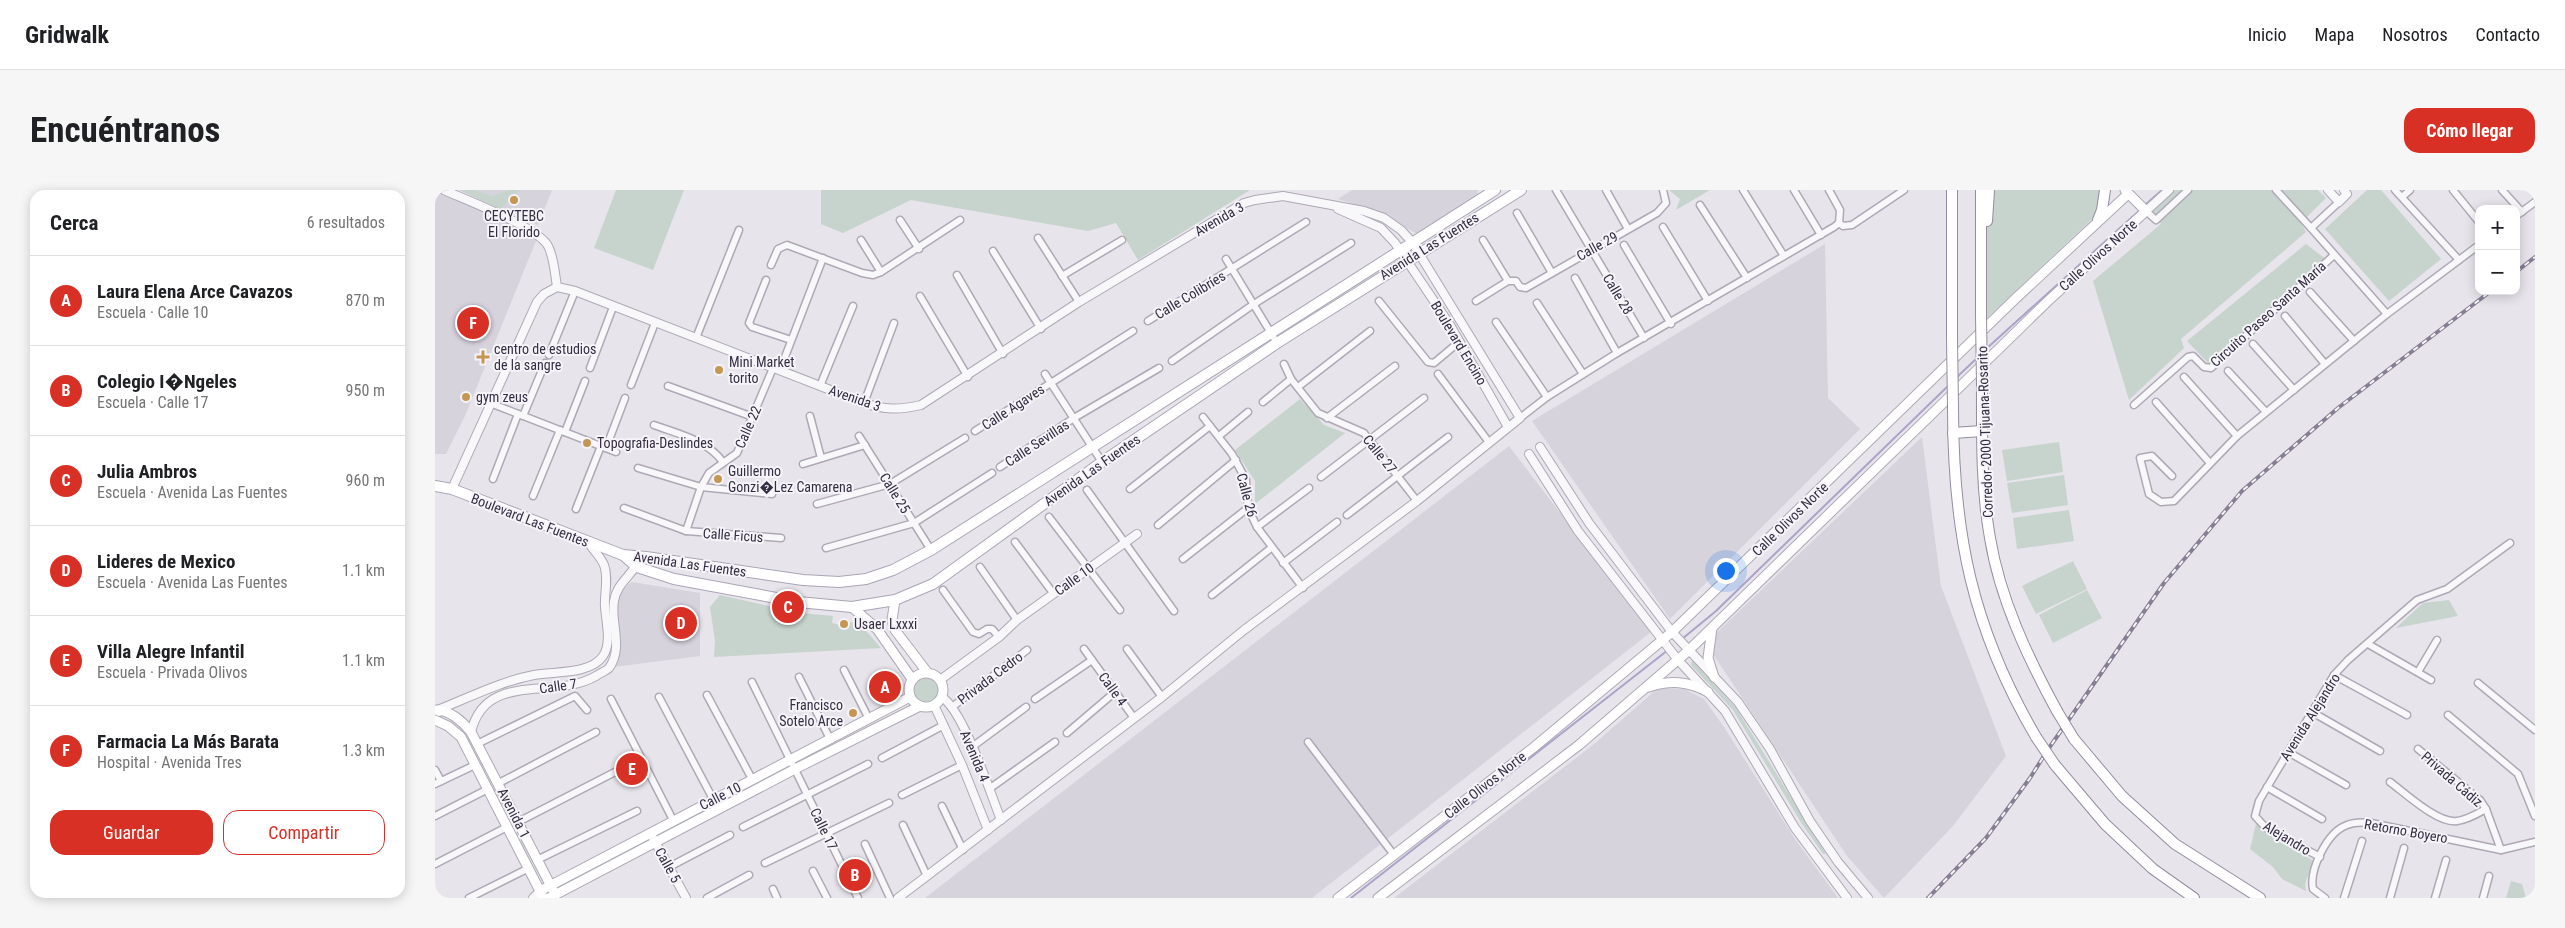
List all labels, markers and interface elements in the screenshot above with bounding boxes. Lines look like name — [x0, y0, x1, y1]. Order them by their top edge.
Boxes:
text: Gridwalk — [25, 21, 109, 49]
text: Inicio — [2248, 24, 2287, 45]
text: Mapa — [2315, 24, 2354, 45]
text: Nosotros — [2382, 24, 2448, 45]
text: Contacto — [2476, 24, 2540, 45]
button: Cómo llegar — [2404, 108, 2535, 153]
text: Encuéntranos — [30, 110, 221, 151]
marker: CECYTEBC El Florido — [508, 194, 520, 206]
street label: Avenida 3 — [1192, 199, 1246, 239]
map controls — [2475, 205, 2520, 295]
button: + — [2475, 205, 2520, 250]
place label: CECYTEBC El Florido — [484, 208, 544, 240]
street label: Avenida Las Fuentes — [1377, 209, 1481, 283]
text: Cerca — [50, 211, 98, 235]
text: 6 resultados — [307, 213, 385, 232]
street label: Calle Olivos Norte — [2056, 216, 2141, 294]
street label: Calle 29 — [1574, 228, 1620, 264]
button: − — [2475, 250, 2520, 295]
street label: Circuito Paseo Santa María — [2207, 258, 2329, 370]
street label: Calle Colibríes — [1152, 268, 1228, 322]
street label: Calle 28 — [1600, 271, 1636, 317]
text: Laura Elena Arce Cavazos — [97, 280, 293, 303]
text: A — [61, 291, 71, 310]
text: 870 m — [346, 291, 385, 310]
street label: Boulevard Encino — [1428, 298, 1490, 388]
text: Escuela · Calle 10 — [97, 303, 209, 322]
pin: F — [457, 304, 489, 342]
place label: centro de estudios de la sangre — [494, 341, 596, 373]
street label: Corredor 2000 Tijuana-Rosarito — [1974, 346, 1996, 518]
marker: centro de estudios de la sangre — [476, 350, 490, 364]
place label: Mini Market torito — [729, 354, 794, 386]
marker: Mini Market torito — [713, 364, 725, 376]
text: Colegio I�Ngeles — [97, 370, 237, 393]
text: B — [62, 381, 70, 400]
text: 950 m — [346, 381, 385, 400]
street label: Calle Agaves — [979, 381, 1047, 433]
street label: Avenida 3 — [827, 382, 883, 414]
place label: gym zeus — [476, 389, 528, 405]
marker: gym zeus — [460, 391, 472, 403]
text: Escuela · Calle 17 — [97, 393, 209, 412]
street label: Calle 22 — [732, 403, 764, 451]
street label: Calle Sevillas — [1002, 416, 1072, 470]
street label: Avenida Las Fuentes — [1041, 431, 1143, 509]
street label: Calle 27 — [1360, 432, 1400, 476]
place label: Topografia-Deslindes — [597, 435, 713, 451]
marker: Topografia-Deslindes — [581, 437, 593, 449]
text: Julia Ambros — [97, 460, 197, 483]
place label: Guillermo Gonzi�Lez Camarena — [728, 463, 852, 496]
street label: Calle 25 — [876, 470, 914, 516]
text: C — [61, 471, 71, 490]
text: 960 m — [346, 471, 385, 490]
street label: Calle 26 — [1233, 471, 1261, 519]
marker: Guillermo Gonzi�Lez Camarena — [712, 473, 724, 485]
street label: Calle Olivos Norte — [1749, 478, 1832, 559]
text: Escuela · Avenida Las Fuentes — [97, 483, 288, 502]
street label: Boulevard Las Fuentes — [469, 490, 591, 550]
street label: Calle Ficus — [702, 525, 764, 545]
street label: Avenida Las Fuentes — [633, 548, 747, 580]
text: Lideres de Mexico — [97, 550, 236, 573]
your location — [1713, 558, 1739, 584]
street label: Calle 10 — [1051, 559, 1097, 599]
text: D — [61, 561, 71, 580]
text: 1.1 km — [342, 561, 385, 580]
text: Escuela · Avenida Las Fuentes — [97, 573, 288, 592]
pin: C — [772, 588, 804, 626]
pin: D — [665, 604, 697, 642]
place label: Usaer Lxxxi — [854, 616, 917, 632]
marker: Usaer Lxxxi — [838, 618, 850, 630]
text: Villa Alegre Infantil — [97, 640, 244, 663]
street label: Privada Cedro — [954, 648, 1026, 708]
text: E — [62, 651, 70, 670]
text: 1.1 km — [342, 651, 385, 670]
text: Escuela · Privada Olivos — [97, 663, 248, 682]
pin: A — [869, 668, 901, 706]
street label: Calle 4 — [1095, 669, 1131, 709]
street label: Avenida Alejandro — [2277, 671, 2343, 763]
street label: Calle 7 — [538, 675, 578, 697]
place label: Francisco Sotelo Arce — [779, 697, 843, 729]
marker: Francisco Sotelo Arce — [847, 707, 859, 719]
street label: Avenida 4 — [957, 728, 993, 784]
text: Farmacia La Más Barata — [97, 730, 279, 753]
text: F — [62, 741, 70, 760]
text: 1.3 km — [342, 741, 385, 760]
street label: Calle Olivos Norte — [1441, 748, 1529, 822]
street label: Privada Cádiz — [2418, 748, 2486, 810]
pin: E — [616, 750, 648, 788]
text: Hospital · Avenida Tres — [97, 753, 242, 772]
street label: Calle 10 — [696, 779, 744, 813]
street label: Avenida 1 — [495, 785, 533, 841]
street label: Calle 17 — [807, 805, 841, 853]
button: Guardar — [50, 810, 213, 855]
button: Compartir — [223, 810, 385, 855]
street label: Retorno Boyero — [2363, 816, 2449, 846]
street label: Alejandro — [2260, 818, 2314, 858]
street label: Calle 5 — [652, 845, 684, 885]
pin: B — [839, 856, 871, 894]

